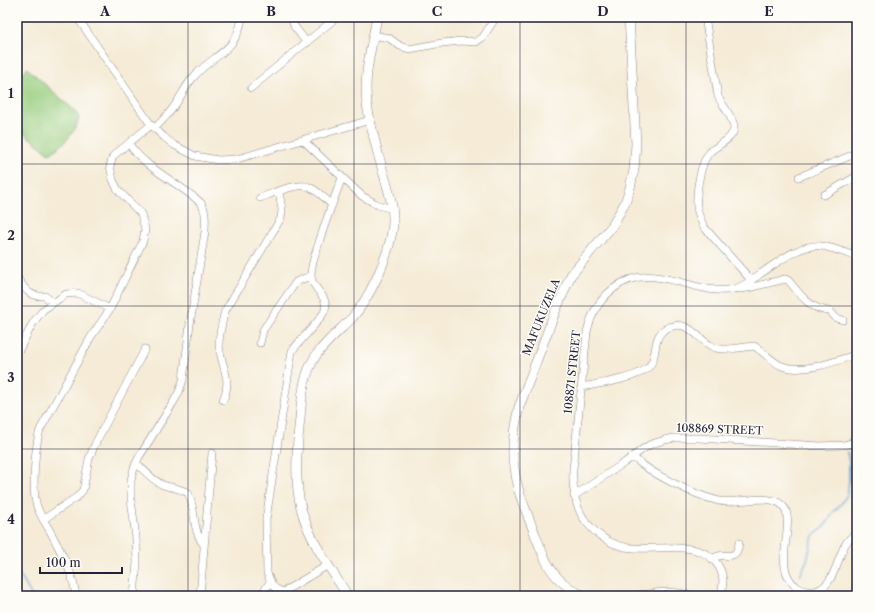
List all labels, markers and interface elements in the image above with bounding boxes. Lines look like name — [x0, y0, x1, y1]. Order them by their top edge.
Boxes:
text: A — [99, 3, 111, 19]
text: B — [266, 3, 276, 19]
text: C — [432, 3, 442, 19]
text: D — [597, 3, 609, 19]
text: E — [764, 3, 774, 19]
text: 1 — [8, 85, 14, 101]
text: 2 — [7, 227, 15, 243]
street label: MAFUKUZELA — [519, 275, 563, 358]
street label: 108871 STREET — [561, 329, 583, 414]
text: 3 — [7, 369, 15, 385]
street label: 108869 STREET — [676, 420, 764, 438]
text: 4 — [7, 511, 15, 527]
scale bar — [40, 549, 122, 575]
text: 100 m — [46, 555, 81, 570]

